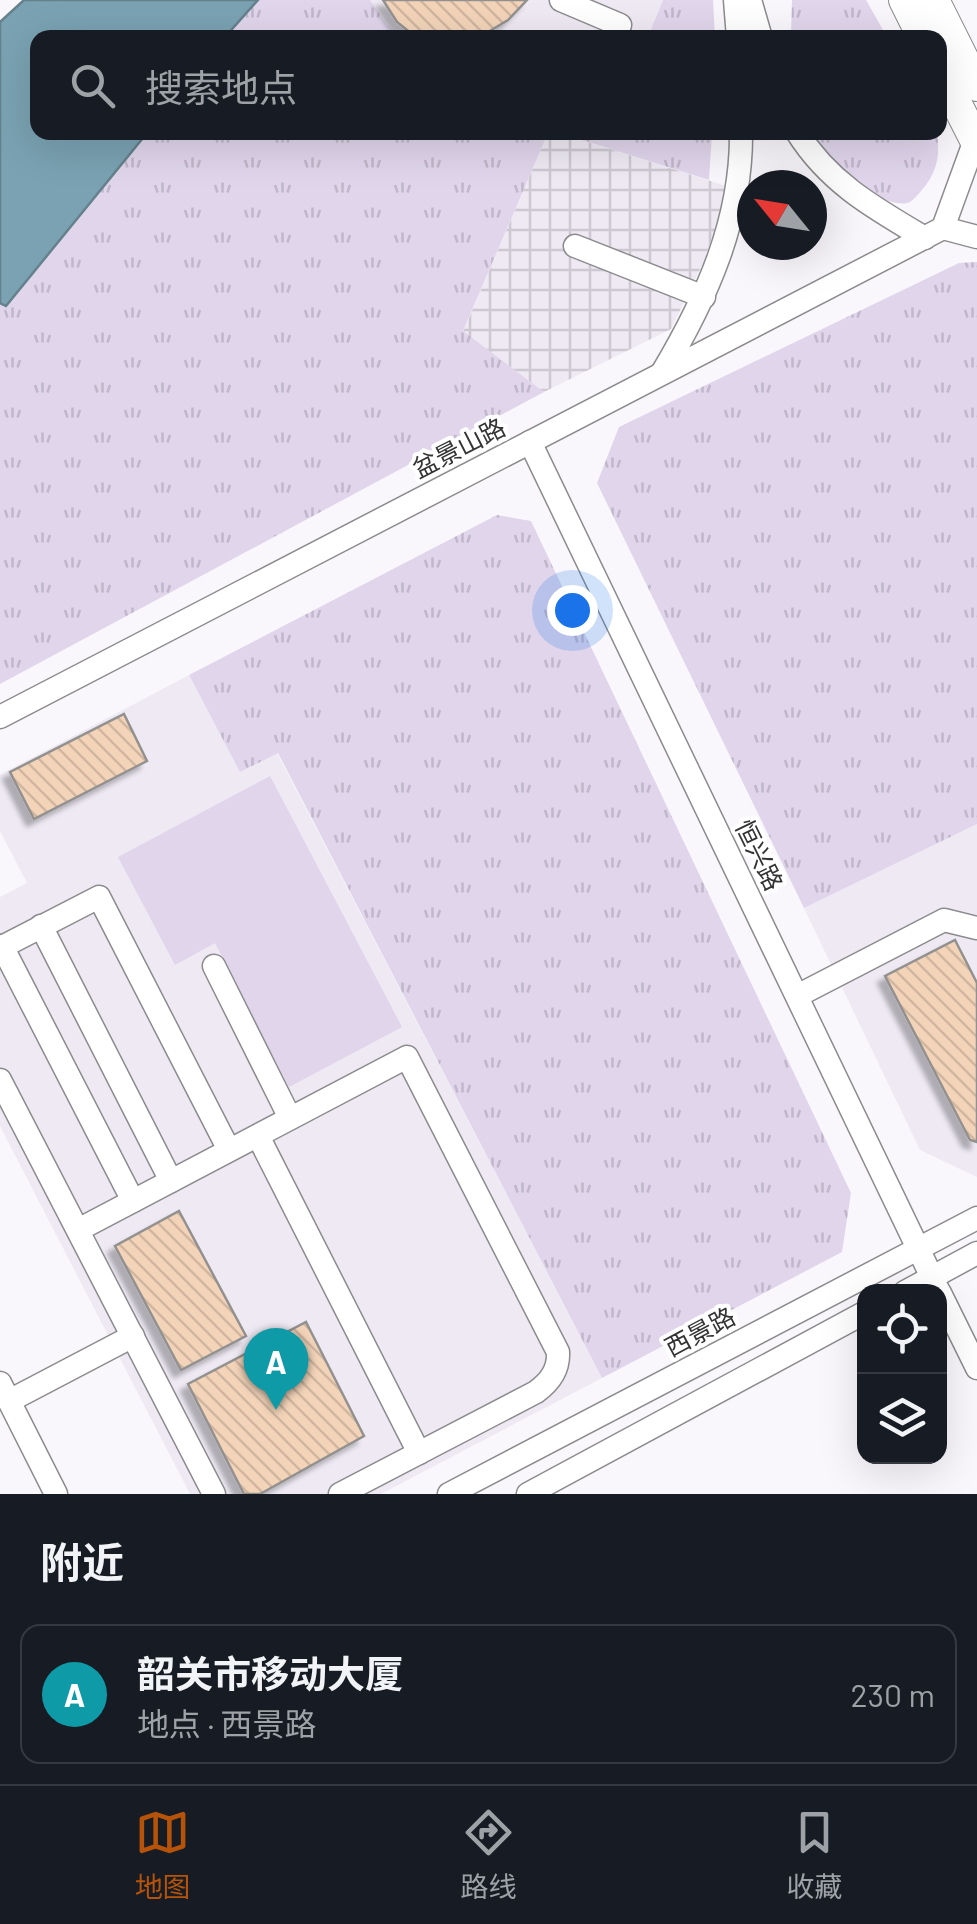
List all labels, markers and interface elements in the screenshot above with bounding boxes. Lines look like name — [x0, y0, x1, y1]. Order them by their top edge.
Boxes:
search box — [30, 30, 947, 140]
icon: search — [65, 58, 120, 113]
text: 搜索地点 — [145, 64, 297, 110]
north arrow — [737, 170, 827, 260]
street label: 盆景山路 — [407, 411, 510, 483]
your location — [547, 585, 598, 636]
street label: 恒兴路 — [730, 814, 790, 895]
map controls — [857, 1284, 947, 1464]
button: locate — [857, 1284, 947, 1374]
street label: 西景路 — [659, 1300, 740, 1362]
pin: A — [244, 1328, 308, 1410]
button: layers — [857, 1374, 947, 1464]
text: 附近 — [40, 1536, 124, 1586]
text: 韶关市移动大厦 — [137, 1650, 403, 1696]
text: A — [64, 1675, 85, 1713]
text: 230 m — [851, 1675, 935, 1713]
text: 地点 · 西景路 — [137, 1704, 317, 1742]
tab: 地图 — [135, 1805, 191, 1905]
tab: 路线 — [460, 1805, 516, 1905]
tab: 收藏 — [786, 1805, 842, 1905]

